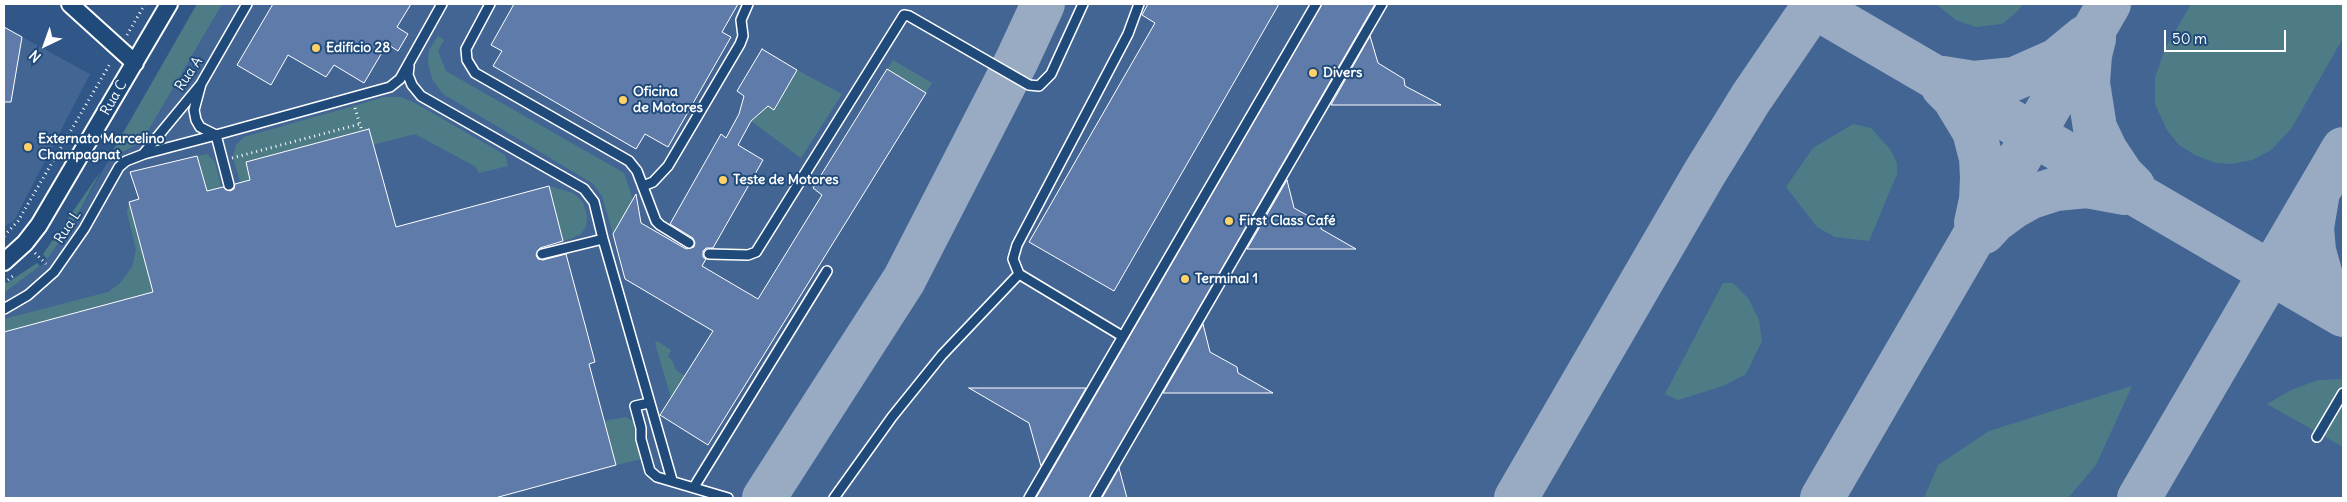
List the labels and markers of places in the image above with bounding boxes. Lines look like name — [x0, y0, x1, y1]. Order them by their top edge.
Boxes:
place label: Edifício 28 — [326, 40, 390, 56]
marker: Edifício 28 — [310, 42, 322, 54]
place label: Divers — [1323, 65, 1362, 81]
marker: Divers — [1307, 67, 1319, 79]
place label: Oficina de Motores — [633, 84, 703, 116]
marker: Oficina de Motores — [617, 94, 629, 106]
place label: Externato Marcelino Champagnat — [38, 131, 164, 164]
marker: Externato Marcelino Champagnat — [22, 141, 34, 153]
place label: Teste de Motores — [733, 172, 839, 188]
marker: Teste de Motores — [717, 174, 729, 186]
place label: First Class Café — [1239, 213, 1335, 229]
marker: First Class Café — [1223, 215, 1235, 227]
place label: Terminal 1 — [1195, 271, 1258, 287]
marker: Terminal 1 — [1179, 273, 1191, 285]

